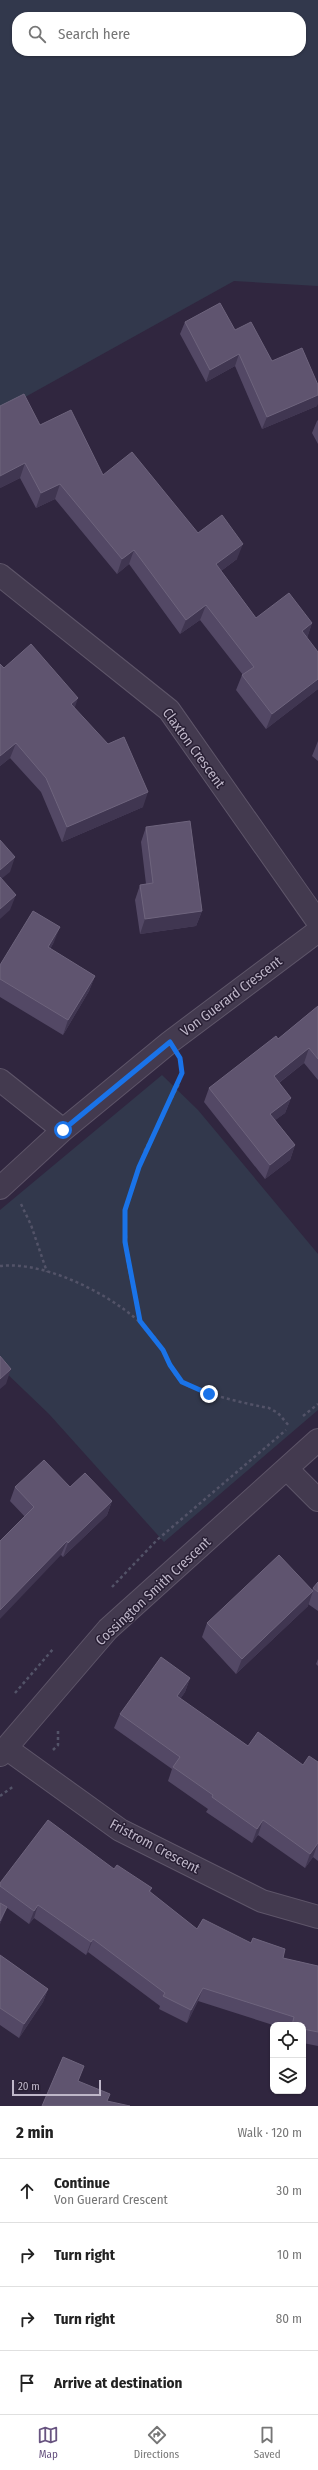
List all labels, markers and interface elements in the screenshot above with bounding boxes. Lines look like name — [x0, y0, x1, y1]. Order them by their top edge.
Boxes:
search box — [12, 12, 306, 56]
icon: search — [26, 23, 48, 45]
text: Search here — [58, 25, 130, 43]
street label: Claxton Crescent — [159, 705, 229, 792]
street label: Von Guerard Crescent — [177, 952, 286, 1040]
route start — [54, 1121, 72, 1139]
route end — [200, 1385, 218, 1403]
street label: Cossington Smith Crescent — [92, 1533, 215, 1649]
street label: Fristrom Crescent — [107, 1816, 203, 1877]
map controls — [270, 2022, 306, 2094]
button: locate — [270, 2022, 306, 2058]
button: layers — [270, 2058, 306, 2094]
scale bar — [12, 2078, 101, 2097]
text: 20 m — [18, 2080, 40, 2093]
text: 2 min — [16, 2122, 54, 2143]
text: Walk · 120 m — [237, 2125, 302, 2140]
text: Continue — [54, 2174, 110, 2192]
icon: ahead — [16, 2180, 38, 2202]
text: 30 m — [276, 2183, 302, 2198]
text: Von Guerard Crescent — [54, 2192, 168, 2207]
icon: right — [16, 2244, 38, 2266]
text: Turn right — [54, 2246, 115, 2264]
text: 10 m — [277, 2247, 302, 2262]
icon: right — [16, 2308, 38, 2330]
text: Turn right — [54, 2310, 115, 2328]
text: 80 m — [276, 2311, 302, 2326]
icon: arrive — [16, 2372, 38, 2394]
text: Arrive at destination — [54, 2374, 182, 2392]
tab: Map — [37, 2424, 59, 2461]
tab: Directions — [134, 2424, 179, 2461]
tab: Saved — [254, 2424, 281, 2461]

